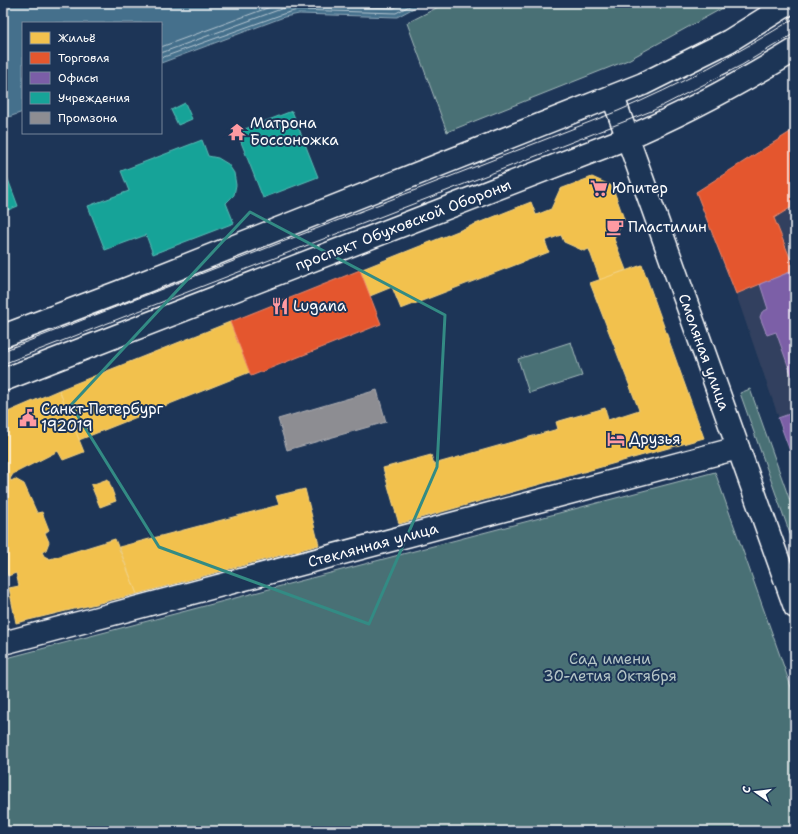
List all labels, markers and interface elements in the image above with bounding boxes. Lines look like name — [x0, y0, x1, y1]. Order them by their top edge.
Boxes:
legend — [22, 22, 162, 134]
text: Жильё — [58, 30, 96, 46]
text: Торговля — [58, 50, 110, 66]
text: Офисы — [58, 70, 98, 86]
text: Учреждения — [58, 90, 130, 106]
text: Промзона — [58, 110, 118, 126]
place label: Матрона Боссоножка — [250, 113, 339, 150]
temple icon: Матрона Боссоножка — [227, 122, 247, 142]
street label: проспект Обуховской Обороны — [292, 174, 514, 276]
supermarket icon: Юпитер — [589, 178, 609, 198]
place label: Юпитер — [612, 178, 668, 198]
cafe icon: Пластилин — [605, 217, 625, 237]
place label: Пластилин — [628, 217, 707, 237]
street label: Смоляная улица — [674, 291, 735, 414]
restaurant icon: Lugana — [270, 296, 290, 316]
place label: Lugana — [293, 296, 347, 316]
place label: Санкт-Петербург 192019 — [41, 399, 164, 436]
public building icon: Санкт-Петербург 192019 — [18, 408, 38, 428]
hotel icon: Друзья — [606, 429, 626, 449]
place label: Друзья — [629, 429, 681, 449]
street label: Стеклянная улица — [306, 518, 441, 572]
park label: Сад имени 30-летия Октября — [543, 649, 677, 686]
north arrow — [736, 772, 776, 812]
text: С — [739, 784, 755, 795]

